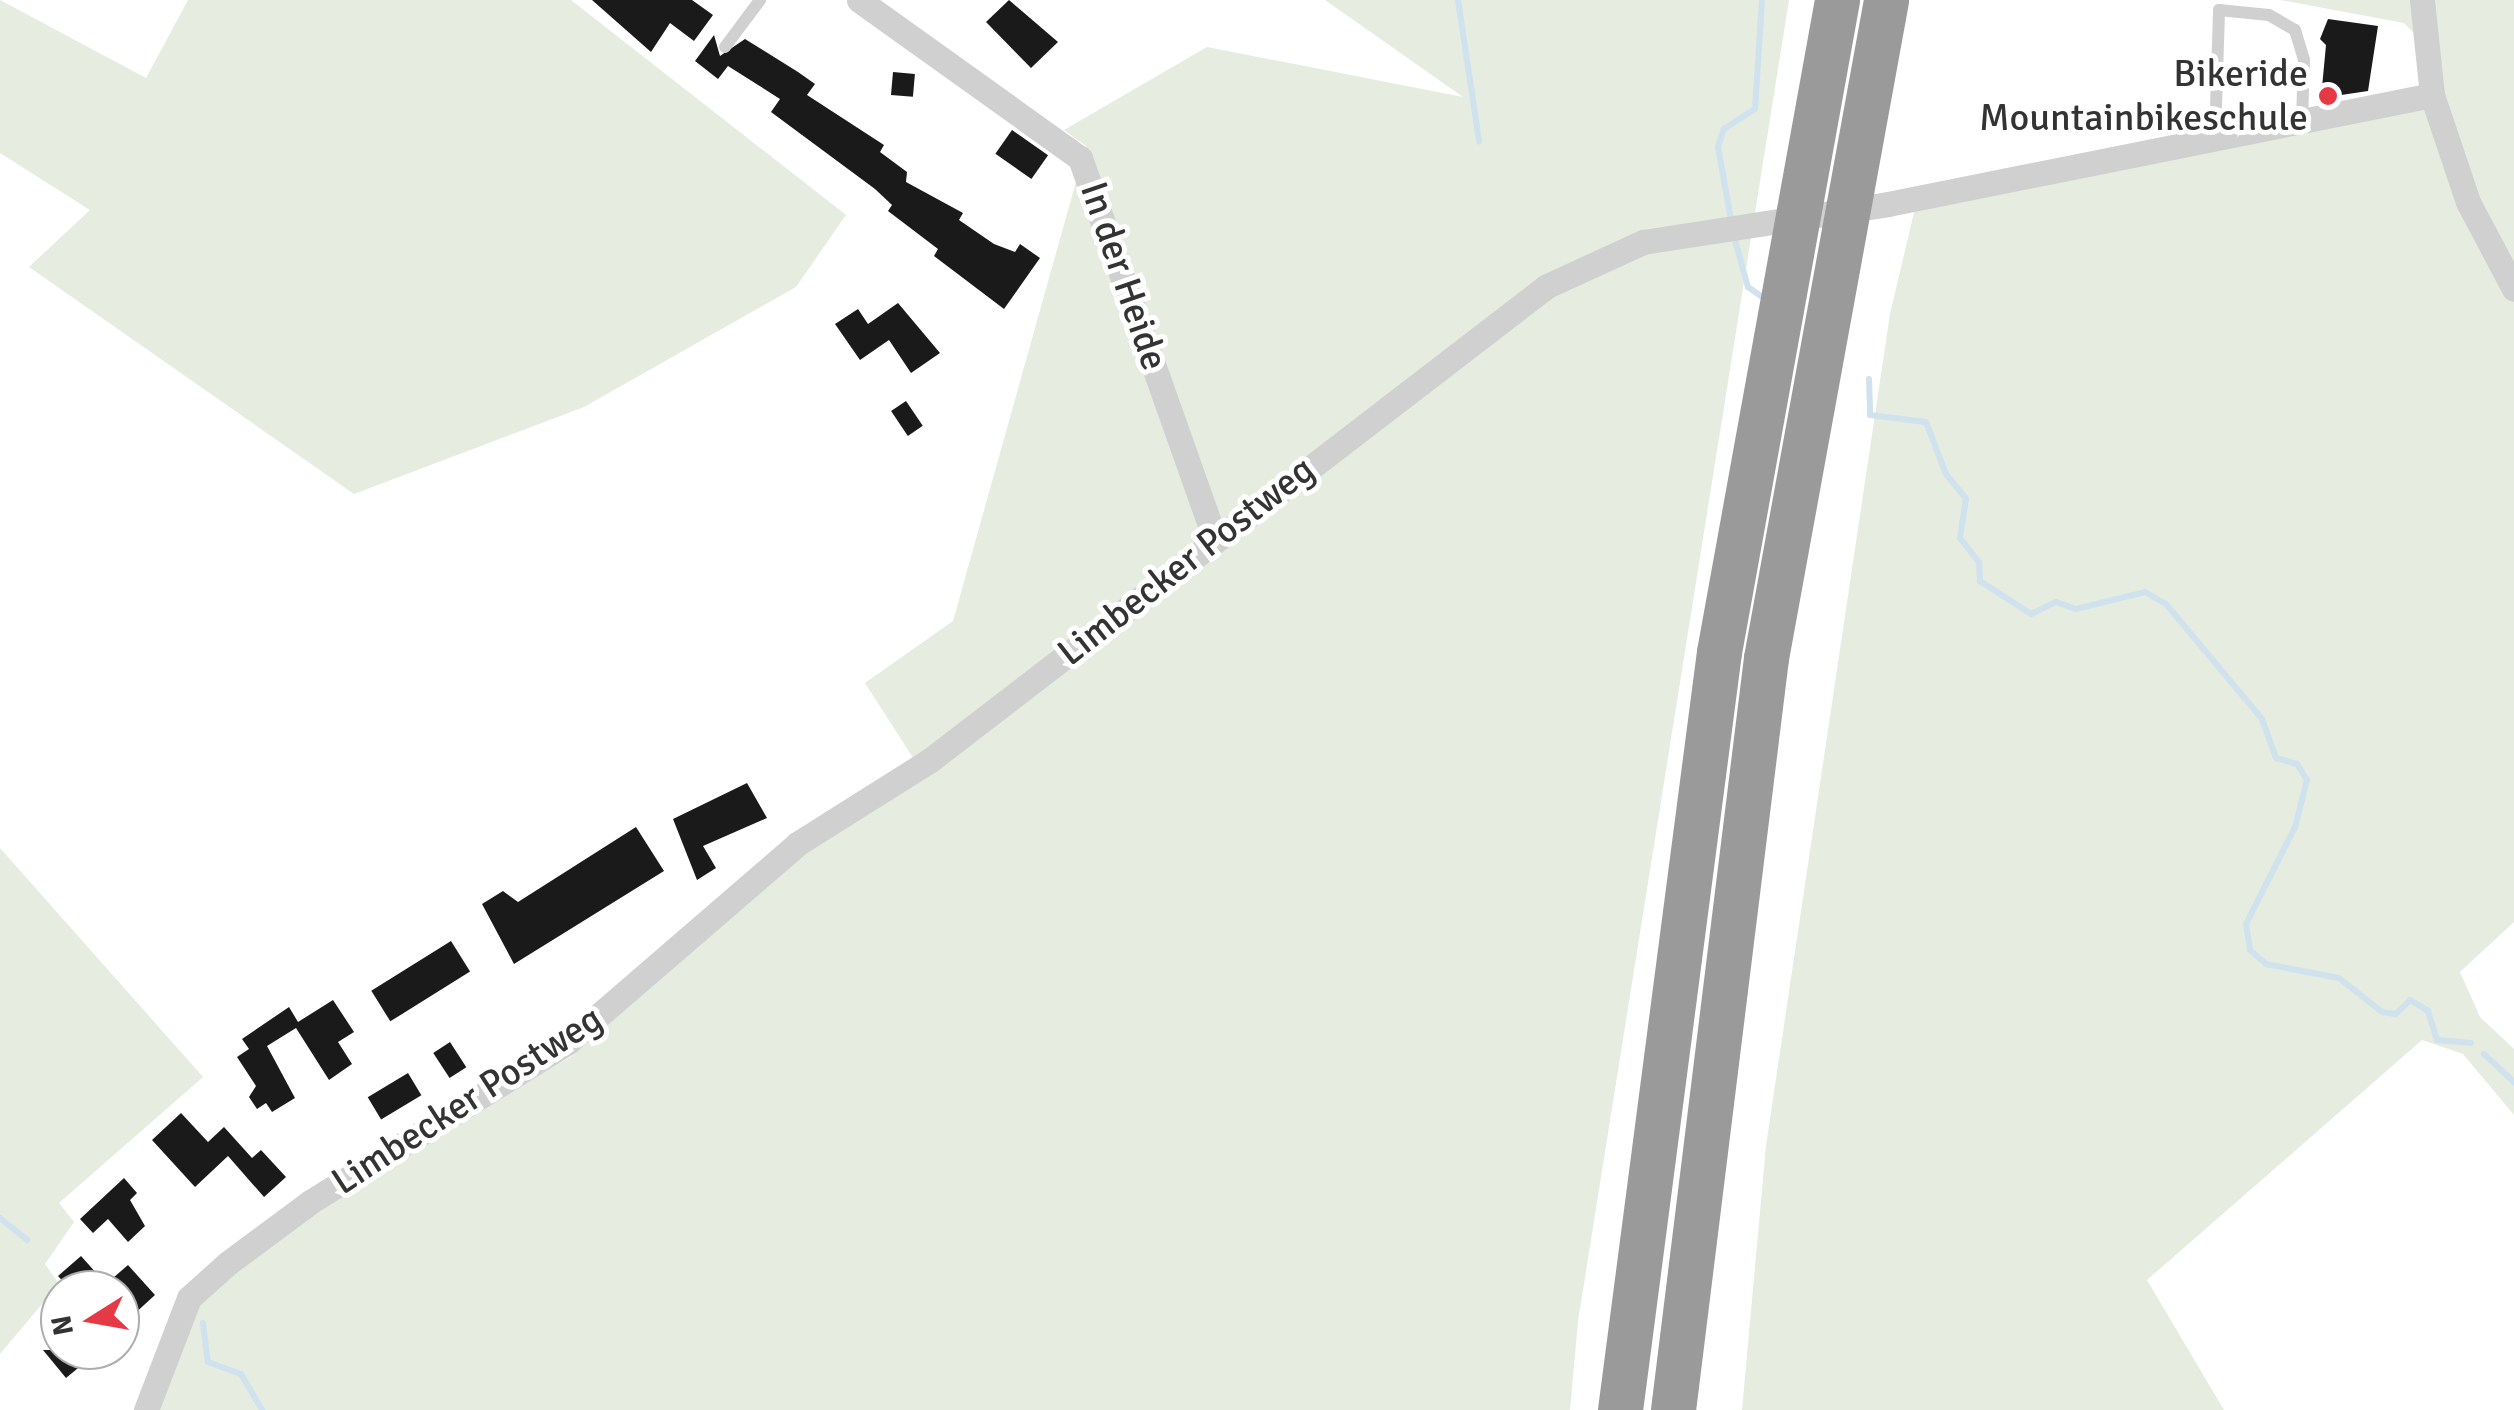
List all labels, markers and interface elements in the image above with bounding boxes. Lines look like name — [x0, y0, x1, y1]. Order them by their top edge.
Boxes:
place label: Bikeride Mountainbikeschule — [1979, 51, 2308, 140]
marker: Bikeride Mountainbikeschule — [2317, 85, 2339, 107]
street label: In der Heide — [1071, 176, 1177, 376]
street label: Limbecker Postweg — [1049, 447, 1323, 675]
street label: Limbecker Postweg — [323, 996, 611, 1204]
north arrow — [40, 1270, 140, 1370]
text: N — [44, 1313, 81, 1338]

